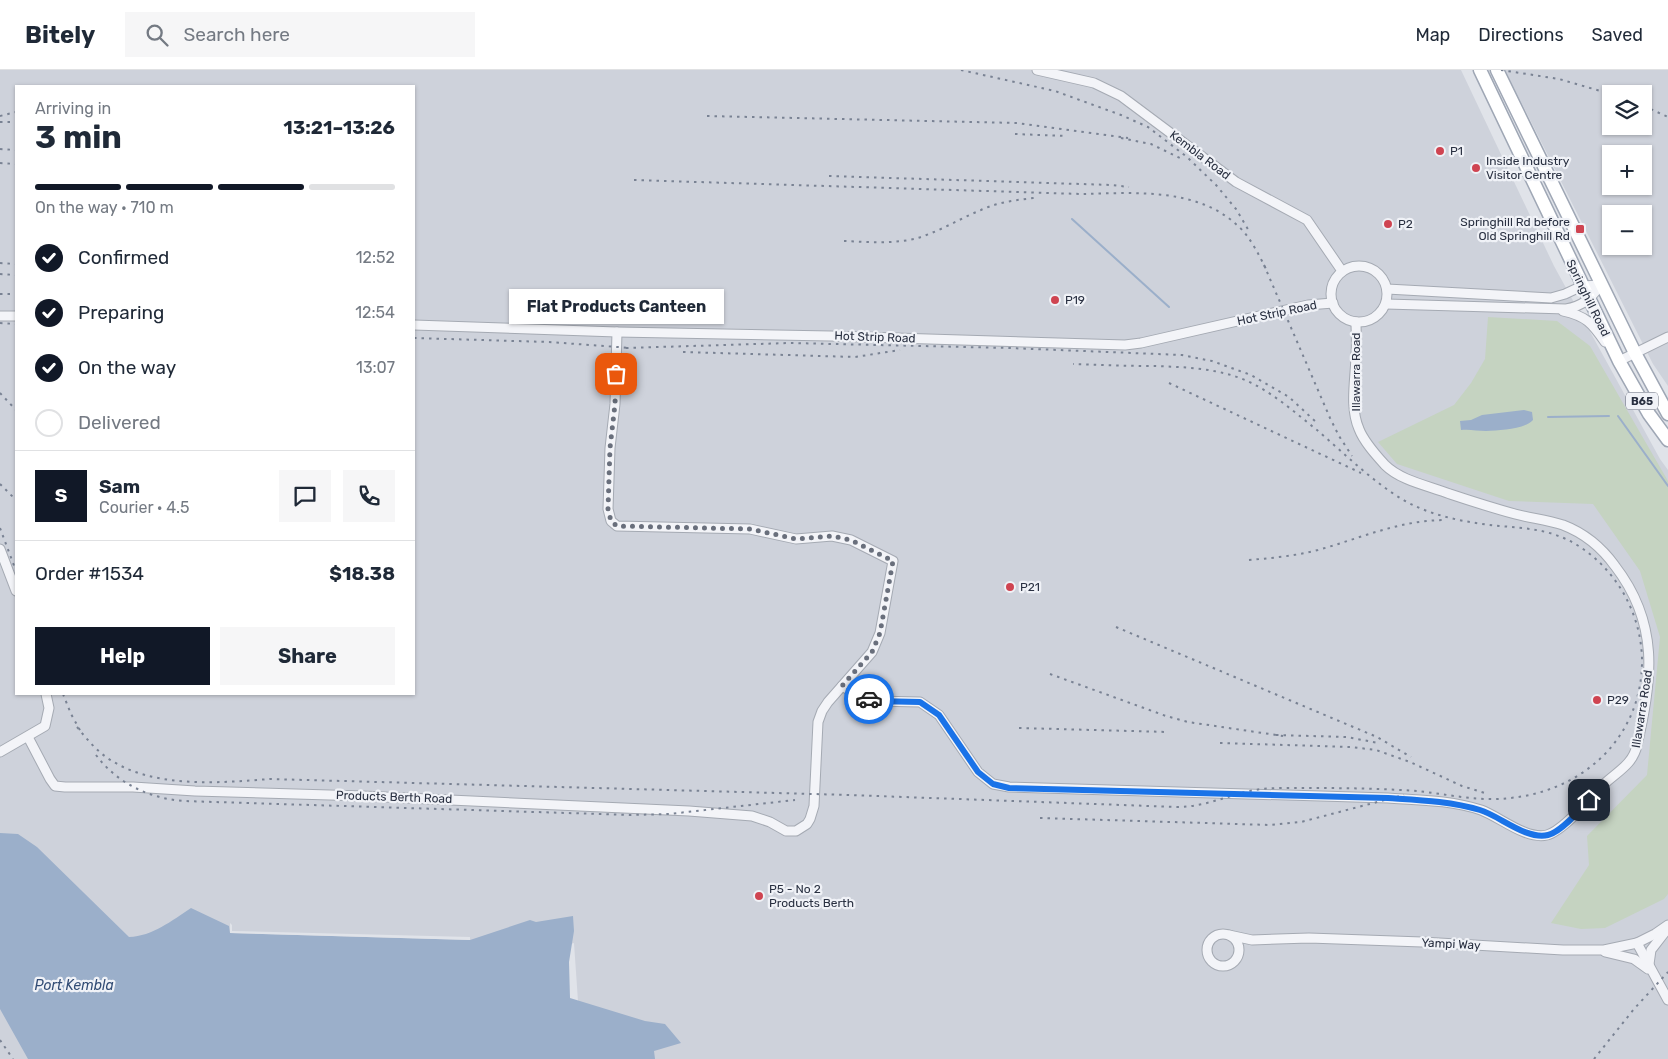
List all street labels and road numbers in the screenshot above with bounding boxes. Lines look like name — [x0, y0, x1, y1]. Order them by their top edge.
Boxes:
street label: Kembla Road — [1167, 128, 1233, 182]
street label: Springhill Road — [1563, 257, 1613, 339]
street label: Hot Strip Road — [1236, 298, 1318, 328]
street label: Hot Strip Road — [834, 329, 916, 345]
street label: Illawarra Road — [1349, 333, 1363, 411]
road number: B65 — [1626, 392, 1658, 410]
street label: Illawarra Road — [1629, 669, 1655, 749]
street label: Products Berth Road — [336, 788, 452, 806]
street label: Yampi Way — [1421, 935, 1481, 953]

